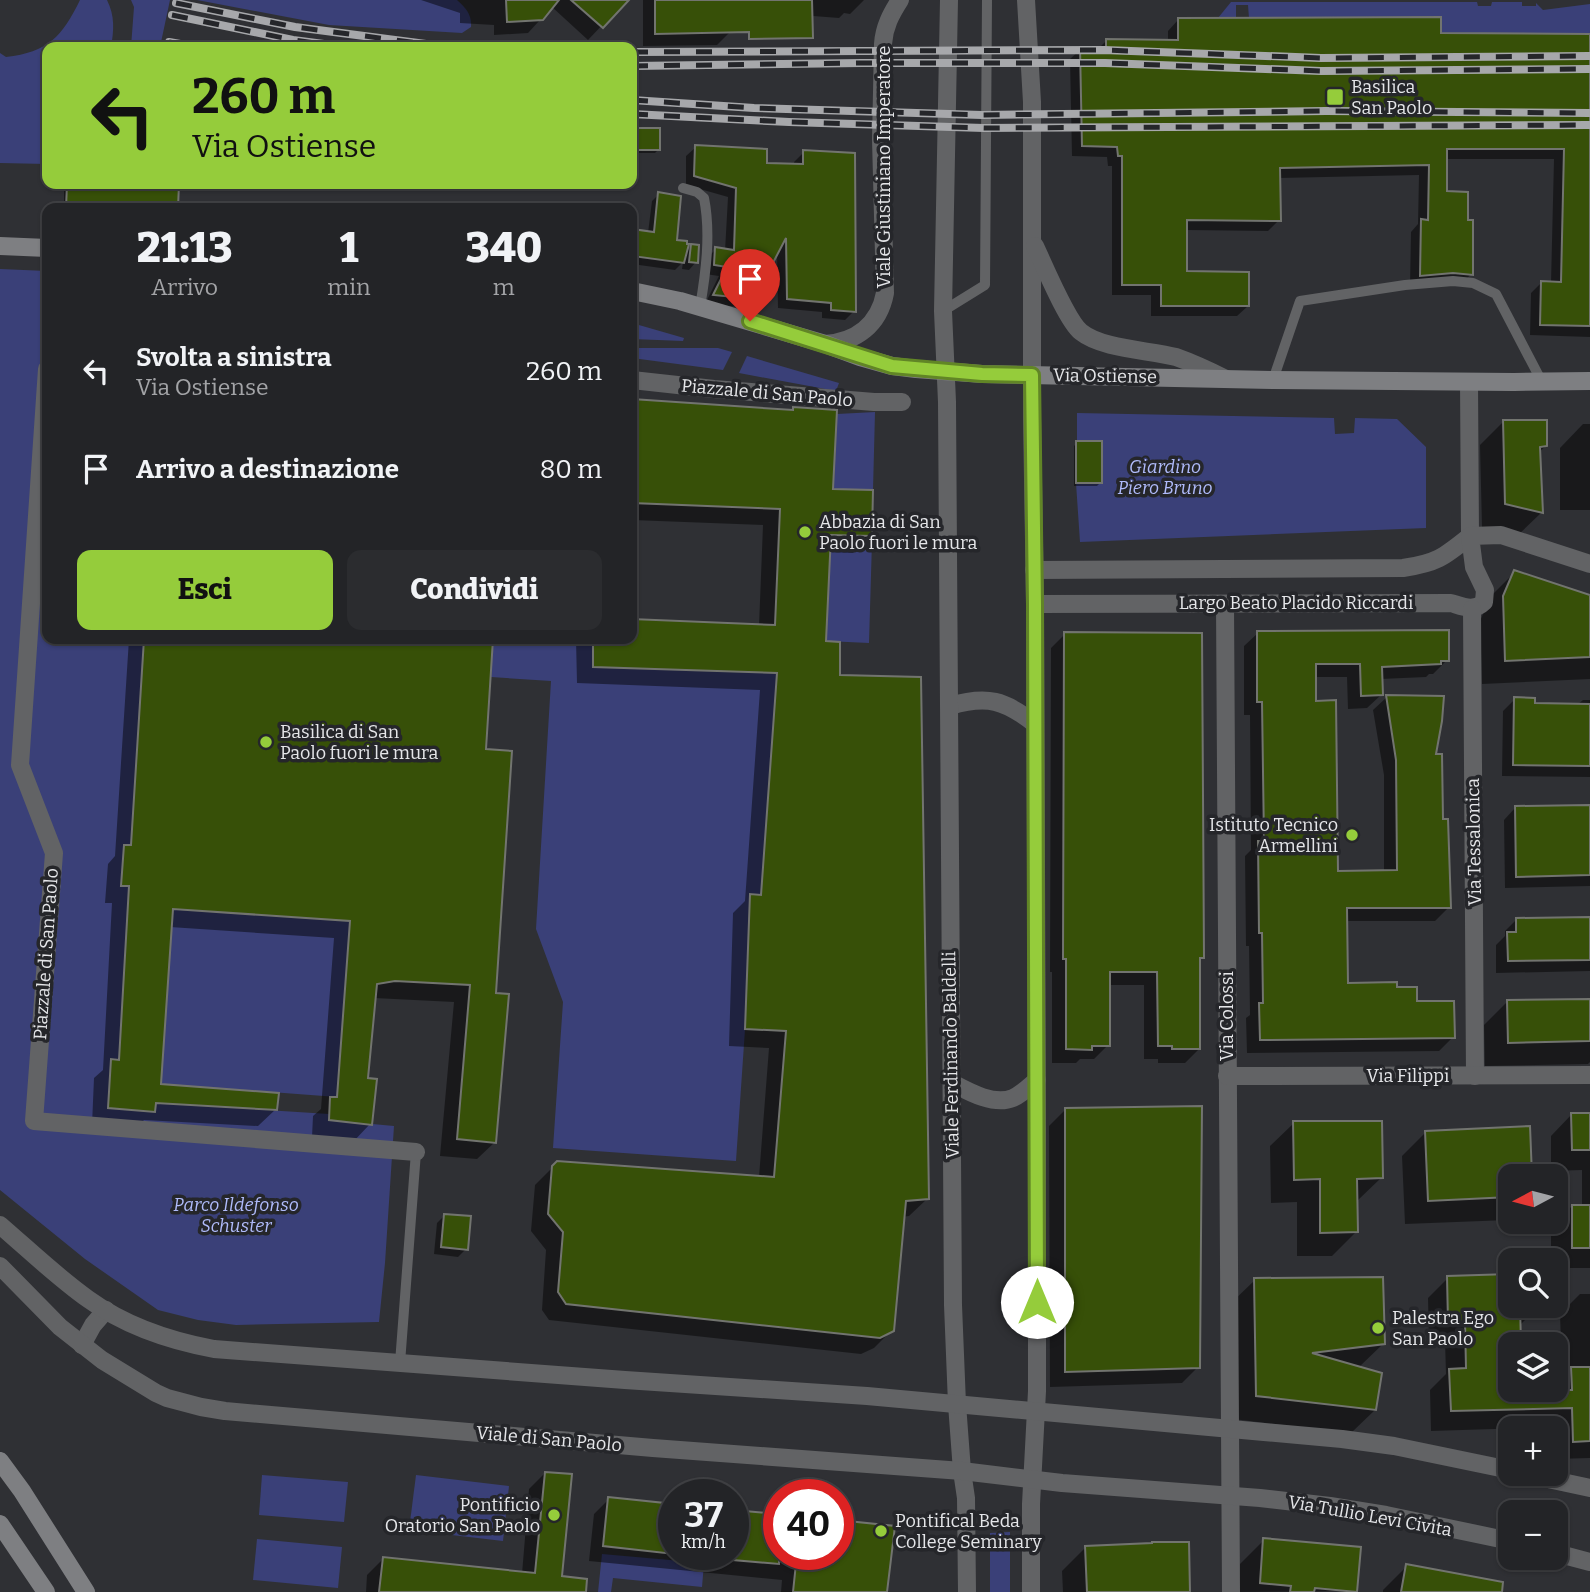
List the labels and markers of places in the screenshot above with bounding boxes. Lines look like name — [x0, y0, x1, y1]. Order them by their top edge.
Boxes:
place label: Basilica San Paolo — [1351, 76, 1432, 119]
marker: Basilica San Paolo — [1325, 87, 1345, 107]
pin — [720, 249, 780, 321]
place label: Abbazia di San Paolo fuori le mura — [819, 511, 977, 554]
marker: Abbazia di San Paolo fuori le mura — [797, 524, 813, 540]
place label: Basilica di San Paolo fuori le mura — [280, 721, 438, 764]
marker: Basilica di San Paolo fuori le mura — [258, 734, 274, 750]
place label: Istituto Tecnico Armellini — [1209, 814, 1338, 857]
marker: Istituto Tecnico Armellini — [1344, 827, 1360, 843]
place label: Palestra Ego San Paolo — [1392, 1307, 1494, 1350]
marker: Palestra Ego San Paolo — [1370, 1320, 1386, 1336]
place label: Pontificio Oratorio San Paolo — [385, 1494, 540, 1537]
marker: Pontificio Oratorio San Paolo — [546, 1507, 562, 1523]
place label: Pontifical Beda College Seminary — [895, 1510, 1042, 1553]
marker: Pontifical Beda College Seminary — [873, 1523, 889, 1539]

